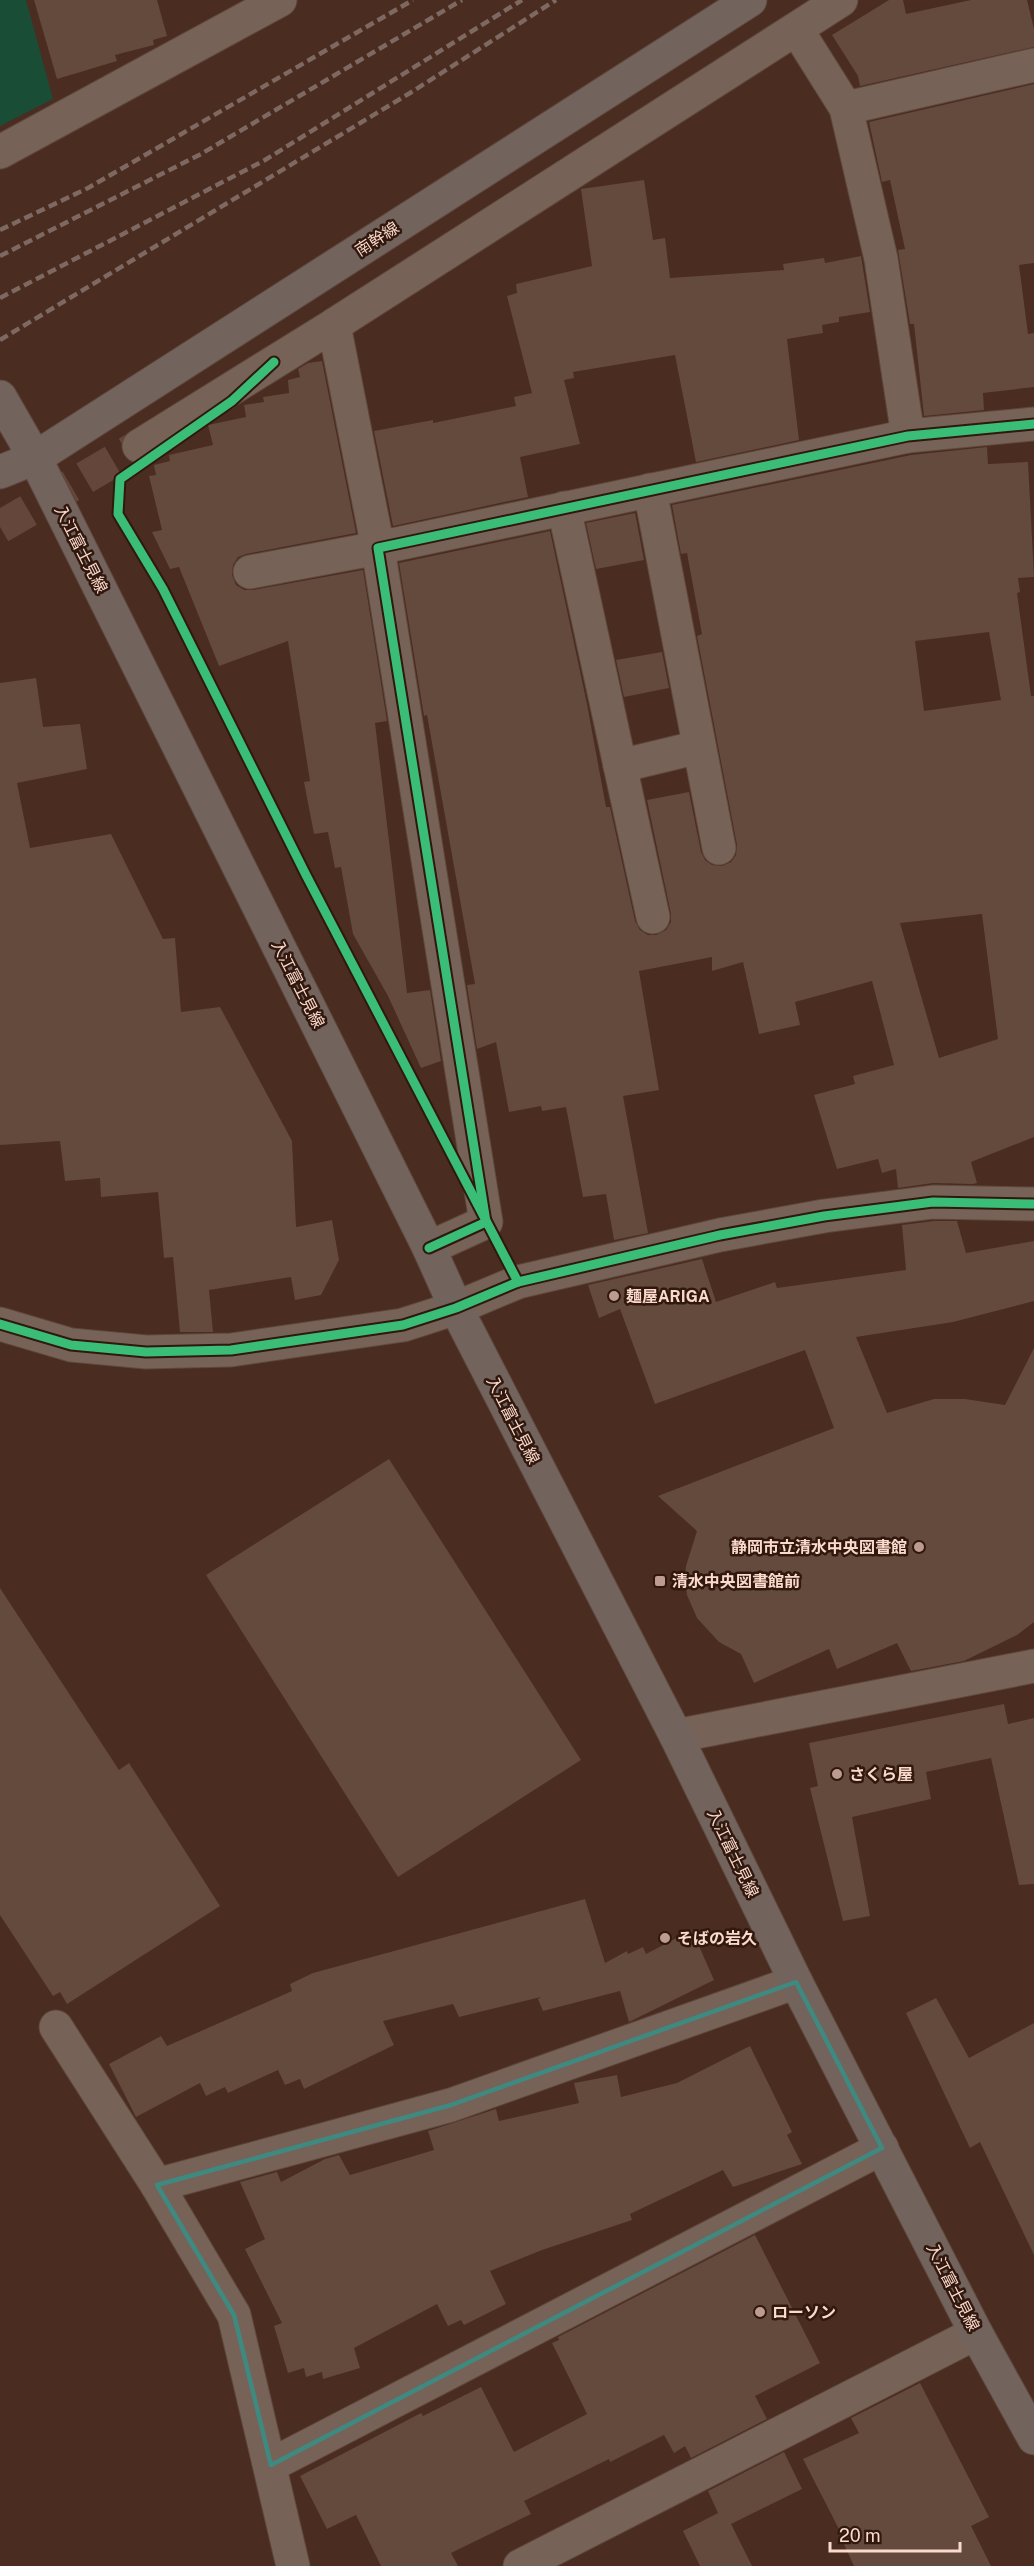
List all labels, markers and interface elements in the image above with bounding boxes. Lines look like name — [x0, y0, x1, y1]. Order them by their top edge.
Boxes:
street label: 南幹線 — [352, 218, 402, 260]
street label: 入江富士見線 — [51, 502, 111, 596]
street label: 入江富士見線 — [268, 937, 328, 1031]
place label: 麺屋ARIGA — [626, 1287, 710, 1306]
marker: 麺屋ARIGA — [607, 1289, 621, 1303]
street label: 入江富士見線 — [483, 1373, 543, 1467]
place label: 静岡市立清水中央図書館 — [731, 1538, 907, 1557]
marker: 静岡市立清水中央図書館 — [912, 1540, 926, 1554]
place label: 清水中央図書館前 — [672, 1572, 800, 1591]
marker: 清水中央図書館前 — [653, 1574, 667, 1588]
place label: さくら屋 — [849, 1765, 913, 1784]
marker: さくら屋 — [830, 1767, 844, 1781]
street label: 入江富士見線 — [703, 1806, 763, 1900]
place label: そばの岩久 — [677, 1929, 757, 1948]
marker: そばの岩久 — [658, 1931, 672, 1945]
street label: 入江富士見線 — [923, 2240, 983, 2334]
place label: ローソン — [772, 2303, 836, 2322]
marker: ローソン — [753, 2305, 767, 2319]
scale bar — [830, 2515, 960, 2553]
text: 20 m — [839, 2525, 881, 2546]

